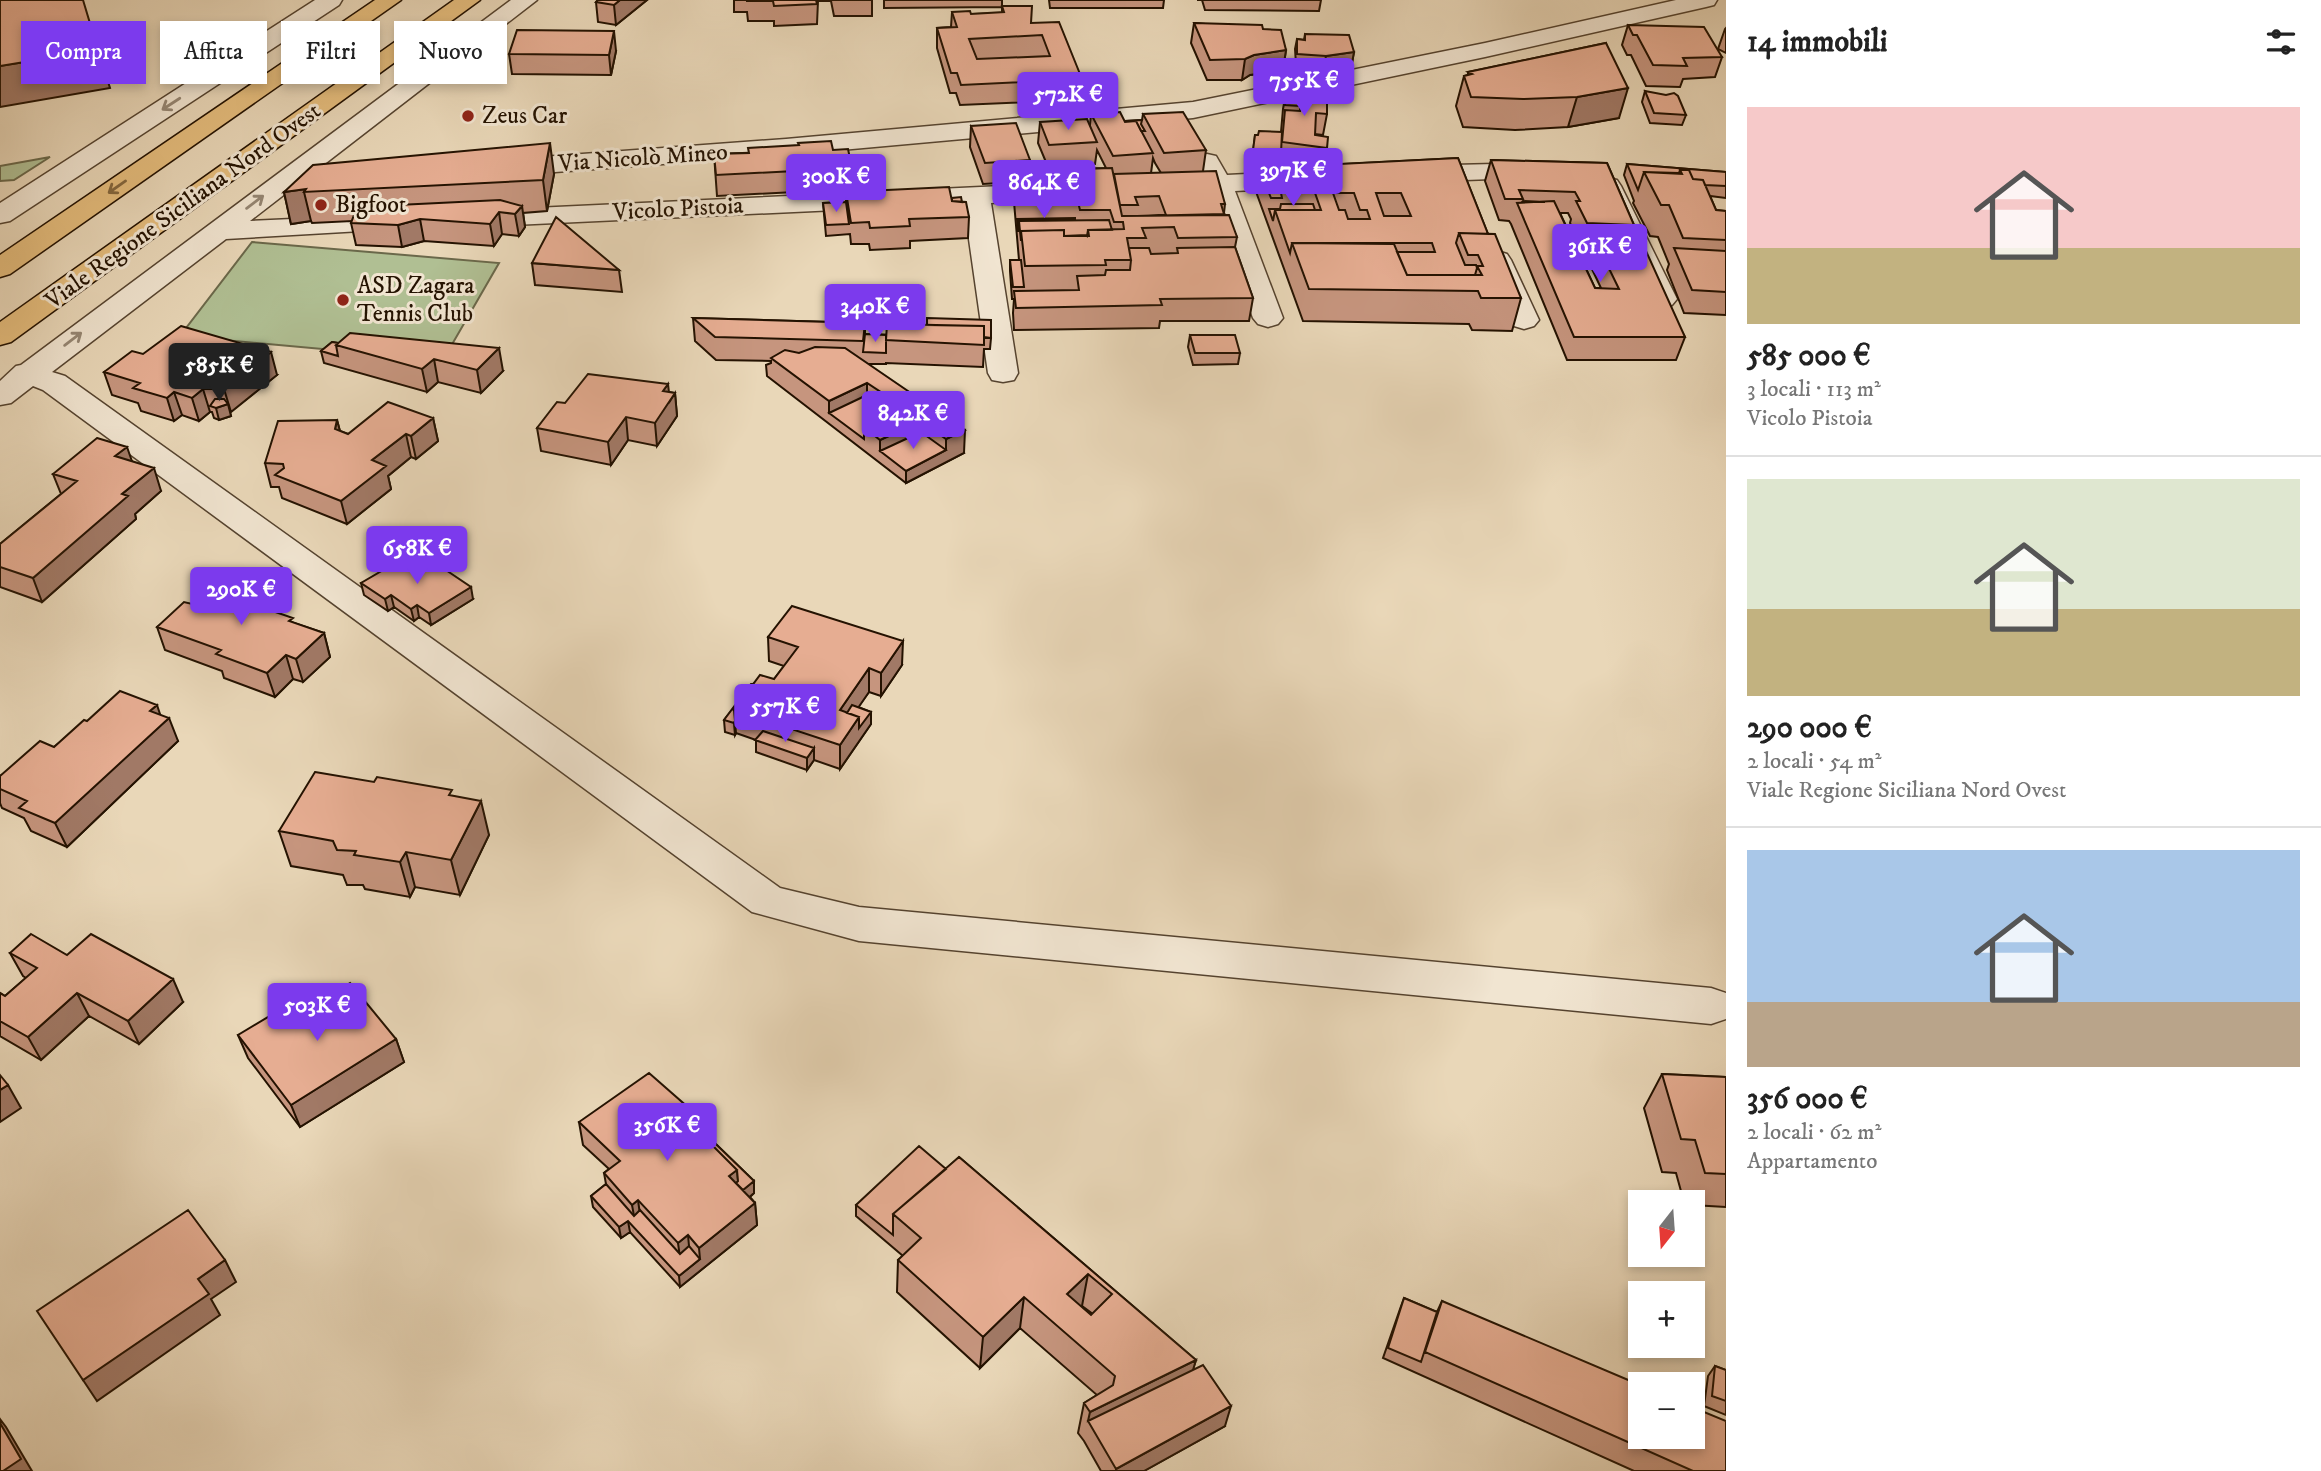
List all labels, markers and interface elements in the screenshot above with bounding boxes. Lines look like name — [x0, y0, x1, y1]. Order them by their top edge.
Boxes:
chip: Compra — [21, 21, 146, 84]
chip: Affitta — [160, 21, 267, 84]
chip: Filtri — [281, 21, 380, 84]
chip: Nuovo — [394, 21, 507, 84]
icon: filters — [2262, 23, 2300, 61]
text: 14 immobili — [1747, 24, 1888, 61]
pin: 755K € — [1247, 58, 1361, 118]
text: 755K € — [1269, 66, 1339, 95]
pin: 572K € — [1011, 72, 1125, 132]
text: 572K € — [1033, 80, 1103, 109]
street label: Viale Regione Siciliana Nord Ovest — [39, 96, 327, 317]
one-way arrow — [161, 97, 181, 111]
place label: Zeus Car — [482, 101, 567, 131]
marker: Zeus Car — [460, 108, 476, 124]
street label: Via Nicolò Mineo — [556, 137, 729, 179]
pin: 397K € — [1236, 148, 1350, 208]
icon: home — [1961, 152, 2087, 278]
pin: 300K € — [779, 154, 893, 214]
text: 397K € — [1260, 156, 1326, 185]
pin: 864K € — [987, 160, 1101, 220]
text: 300K € — [802, 162, 870, 191]
text: 864K € — [1008, 168, 1080, 197]
one-way arrow — [108, 180, 127, 194]
place label: Bigfoot — [335, 190, 407, 220]
street label: Vicolo Pistoia — [611, 191, 745, 227]
one-way arrow — [245, 195, 264, 210]
marker: Bigfoot — [313, 197, 329, 213]
pin: 361K € — [1543, 224, 1657, 284]
text: 361K € — [1568, 232, 1632, 261]
place label: ASD Zagara Tennis Club — [357, 271, 475, 329]
pin: 340K € — [818, 284, 932, 344]
marker: ASD Zagara Tennis Club — [335, 292, 351, 308]
text: 340K € — [841, 292, 909, 321]
one-way arrow — [63, 331, 82, 346]
text: 585 000 € — [1747, 338, 1871, 375]
pin: 585K € — [162, 344, 276, 403]
text: 585K € — [185, 351, 253, 380]
text: 3 locali · 113 m² — [1747, 375, 1881, 404]
pin: 842K € — [856, 392, 970, 451]
text: 842K € — [878, 399, 948, 428]
text: Vicolo Pistoia — [1747, 404, 1872, 433]
icon: home — [1961, 524, 2087, 650]
pin: 658K € — [360, 526, 474, 586]
text: 658K € — [382, 534, 452, 563]
pin: 290K € — [184, 568, 298, 627]
text: 290K € — [206, 575, 276, 604]
pin: 557K € — [728, 684, 842, 744]
text: 557K € — [750, 692, 820, 721]
text: 290 000 € — [1747, 710, 1872, 747]
text: 2 locali · 54 m² — [1747, 747, 1882, 776]
text: Viale Regione Siciliana Nord Ovest — [1747, 776, 2066, 805]
icon: home — [1961, 895, 2087, 1021]
pin: 503K € — [260, 984, 374, 1043]
text: 503K € — [284, 991, 350, 1020]
text: 356 000 € — [1747, 1081, 1868, 1118]
pin: 356K € — [610, 1104, 724, 1163]
text: 356K € — [634, 1111, 700, 1140]
text: 2 locali · 62 m² — [1747, 1118, 1881, 1147]
text: Appartamento — [1747, 1147, 1877, 1176]
north arrow — [1628, 1190, 1704, 1267]
map controls — [1628, 1190, 1705, 1449]
button: + — [1628, 1281, 1705, 1358]
button: − — [1628, 1372, 1705, 1449]

